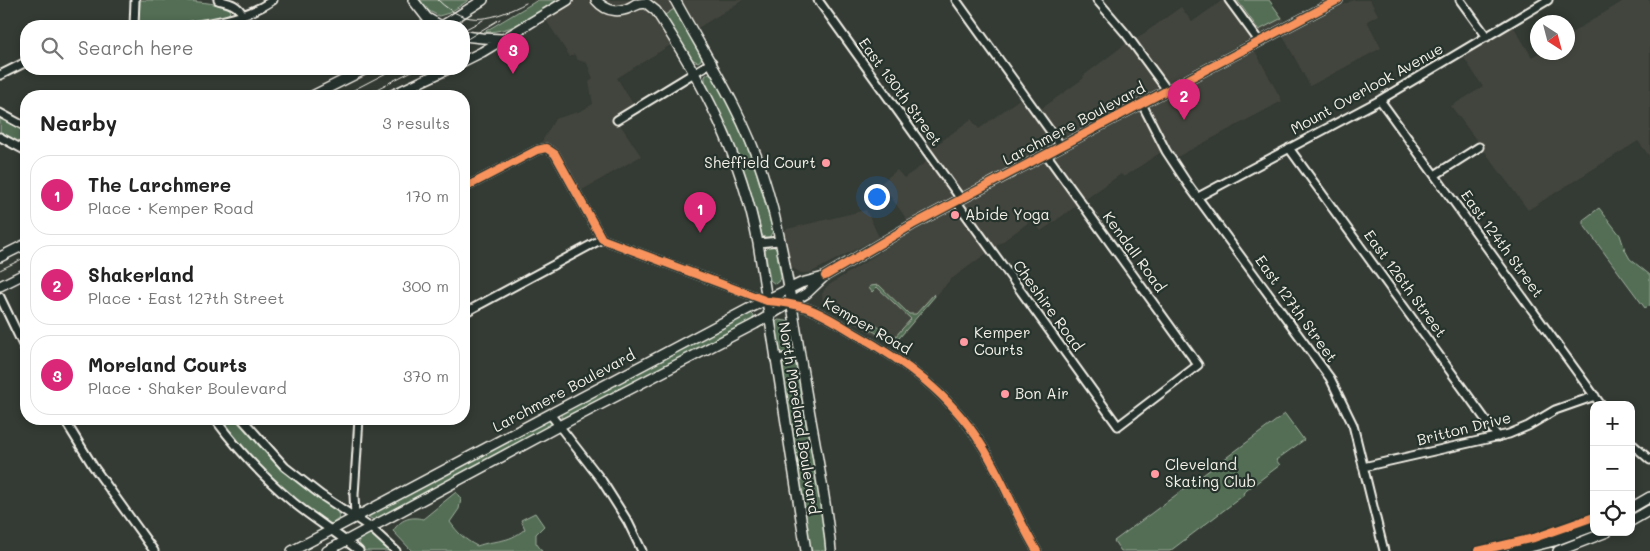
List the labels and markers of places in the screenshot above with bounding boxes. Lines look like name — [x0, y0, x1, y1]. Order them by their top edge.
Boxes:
pin: 3 — [497, 33, 529, 74]
pin: 2 — [1168, 79, 1200, 120]
place label: Sheffield Court — [704, 152, 816, 172]
marker: Sheffield Court — [820, 157, 832, 169]
pin: 1 — [684, 192, 716, 233]
place label: Abide Yoga — [965, 204, 1050, 224]
marker: Abide Yoga — [949, 209, 961, 221]
place label: Kemper Courts — [974, 322, 1030, 359]
marker: Kemper Courts — [958, 336, 970, 348]
place label: Bon Air — [1015, 383, 1069, 403]
marker: Bon Air — [999, 388, 1011, 400]
place label: Cleveland Skating Club — [1165, 454, 1256, 491]
marker: Cleveland Skating Club — [1149, 468, 1161, 480]

